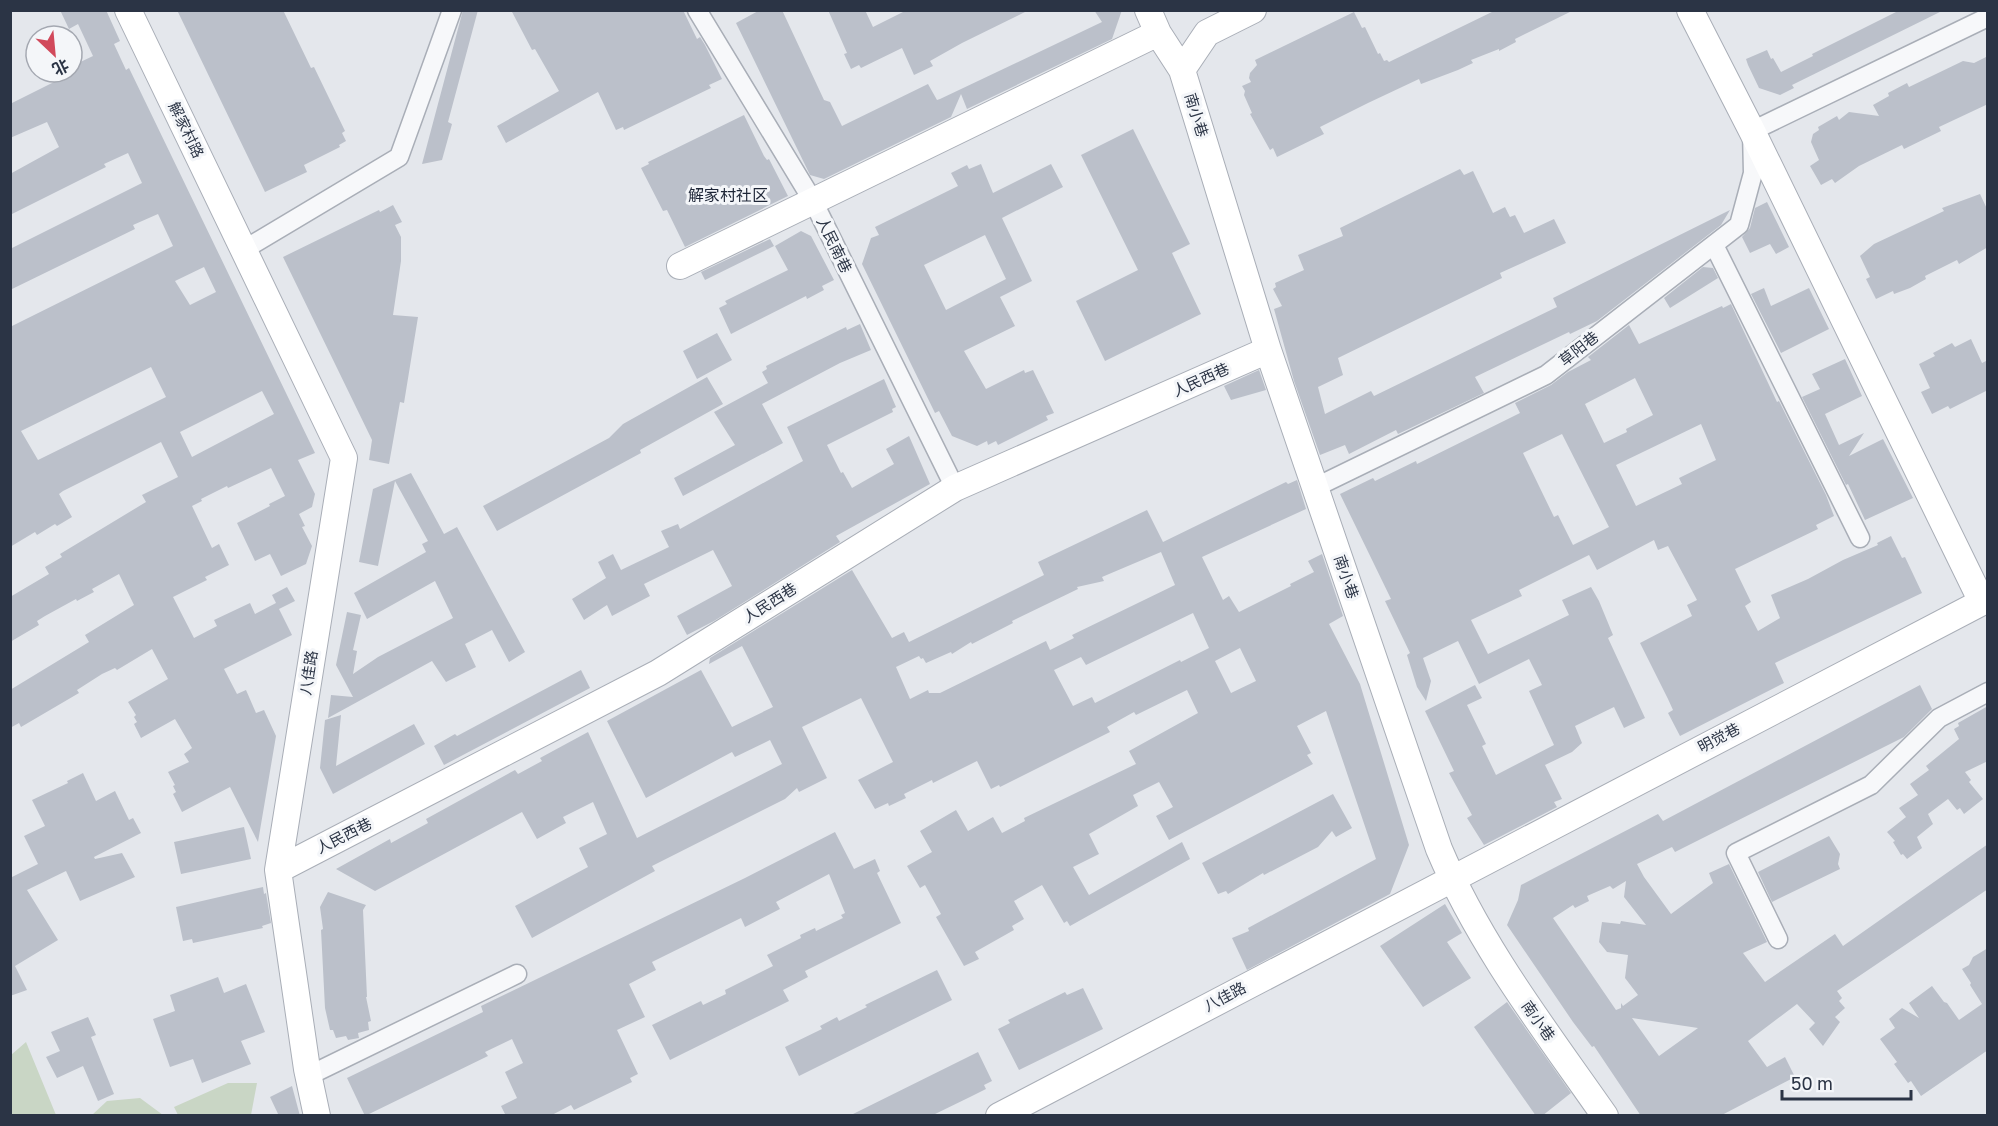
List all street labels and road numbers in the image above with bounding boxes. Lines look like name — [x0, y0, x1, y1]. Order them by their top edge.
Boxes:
street label: 南小巷 — [1182, 91, 1212, 139]
street label: 解家村路 — [166, 99, 208, 160]
street label: 人民南巷 — [814, 214, 856, 275]
street label: 草阳巷 — [1555, 327, 1602, 369]
street label: 人民西巷 — [1170, 359, 1232, 400]
street label: 南小巷 — [1331, 552, 1363, 601]
street label: 人民西巷 — [739, 579, 800, 626]
street label: 八佳路 — [296, 649, 320, 696]
street label: 明觉巷 — [1694, 719, 1743, 756]
street label: 人民西巷 — [313, 813, 374, 857]
street label: 八佳路 — [1200, 978, 1249, 1015]
street label: 南小巷 — [1519, 997, 1559, 1044]

